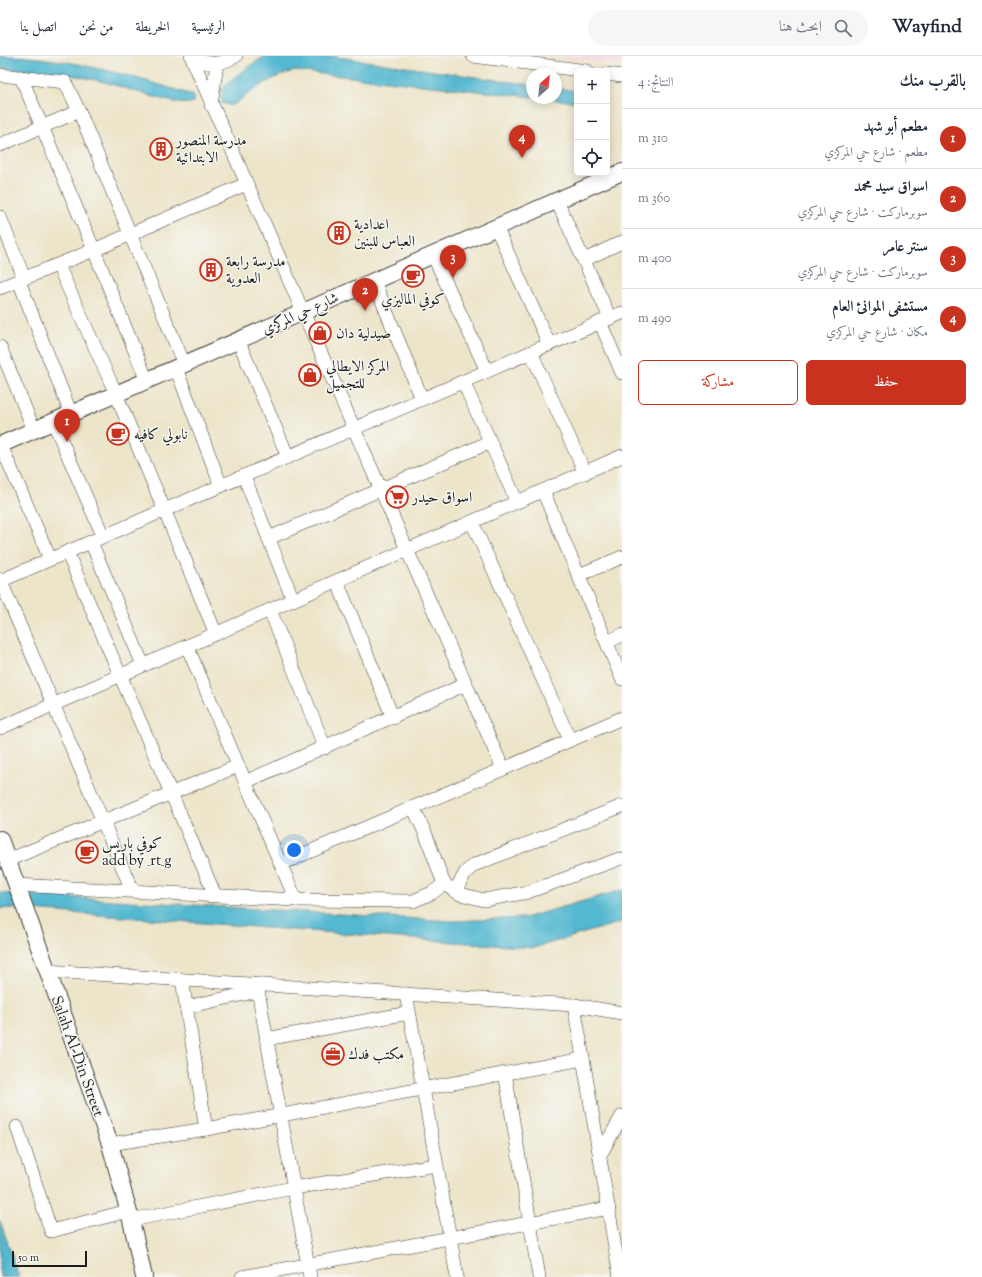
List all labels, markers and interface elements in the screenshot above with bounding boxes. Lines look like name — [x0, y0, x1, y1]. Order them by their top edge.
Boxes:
search box — [588, 10, 868, 46]
text: Wayfind — [892, 14, 962, 41]
text: ابحث هنا — [779, 17, 822, 38]
icon: search — [832, 17, 854, 39]
text: اتصل بنا — [20, 18, 57, 38]
text: من نحن — [79, 18, 113, 38]
text: الخريطة — [135, 18, 170, 38]
text: الرئيسية — [192, 18, 225, 38]
north arrow — [526, 68, 562, 104]
map controls — [574, 68, 610, 176]
button: + — [574, 68, 610, 104]
text: بالقرب منك — [900, 70, 966, 94]
text: النتائج: 4 — [638, 74, 674, 92]
button: − — [574, 104, 610, 140]
text: مطعم أبو شهد — [864, 117, 928, 138]
pin: 4 — [509, 125, 535, 158]
text: 310 m — [638, 130, 668, 148]
text: 1 — [951, 130, 955, 148]
place label: مدرسة المنصور الابتدائية — [174, 131, 247, 169]
building icon: مدرسة المنصور الابتدائية — [148, 136, 174, 162]
button: locate — [574, 140, 610, 176]
text: مطعم · شارع حي المركزي — [824, 144, 928, 162]
text: اسواق سيد محمد — [854, 177, 928, 198]
text: 360 m — [638, 190, 670, 208]
text: 2 — [950, 190, 956, 208]
text: سوبرماركت · شارع حي المركزي — [797, 204, 928, 222]
place label: اعدادية العباس للبنين — [354, 215, 415, 253]
building icon: اعدادية العباس للبنين — [326, 220, 352, 246]
text: سنتر عامر — [883, 237, 928, 258]
pin: 3 — [440, 245, 466, 278]
text: 400 m — [638, 250, 672, 268]
text: 3 — [950, 250, 956, 268]
place label: مدرسة رابعة العدوية — [226, 252, 286, 290]
building icon: مدرسة رابعة العدوية — [198, 257, 224, 283]
cafe icon: كوفي الماليزي — [400, 263, 426, 289]
text: سوبرماركت · شارع حي المركزي — [797, 264, 928, 282]
pin: 2 — [352, 278, 378, 311]
street label: شارع حي المركزي — [259, 288, 343, 342]
place label: كوفي الماليزي — [381, 290, 445, 311]
text: مستشفى الموانئ العام — [832, 297, 928, 318]
text: 490 m — [638, 310, 671, 328]
text: 4 — [950, 310, 956, 328]
shop icon: صيدلية دان — [307, 320, 333, 346]
place label: صيدلية دان — [336, 324, 391, 345]
text: مكان · شارع حي المركزي — [826, 324, 928, 342]
place label: المركز الايطالي للتجميل — [326, 357, 389, 395]
button: مشاركة — [638, 360, 798, 405]
button: حفظ — [806, 360, 966, 405]
shop icon: المركز الايطالي للتجميل — [297, 362, 323, 388]
pin: 1 — [54, 409, 80, 442]
cafe icon: نابولي كافيه — [105, 421, 131, 447]
place label: نابولي كافيه — [134, 425, 188, 446]
supermarket icon: اسواق حيدر — [384, 484, 410, 510]
place label: اسواق حيدر — [410, 488, 472, 509]
place label: كوفي باريس add by _rt_g — [102, 834, 172, 872]
cafe icon: كوفي باريس add by _rt_g — [74, 839, 100, 865]
your location — [284, 840, 304, 860]
street label: Salah Al-Din Street — [45, 993, 108, 1120]
office icon: مكتب فدك — [320, 1041, 346, 1067]
place label: مكتب فدك — [348, 1045, 404, 1066]
scale bar — [12, 1249, 87, 1268]
text: 50 m — [18, 1250, 39, 1266]

